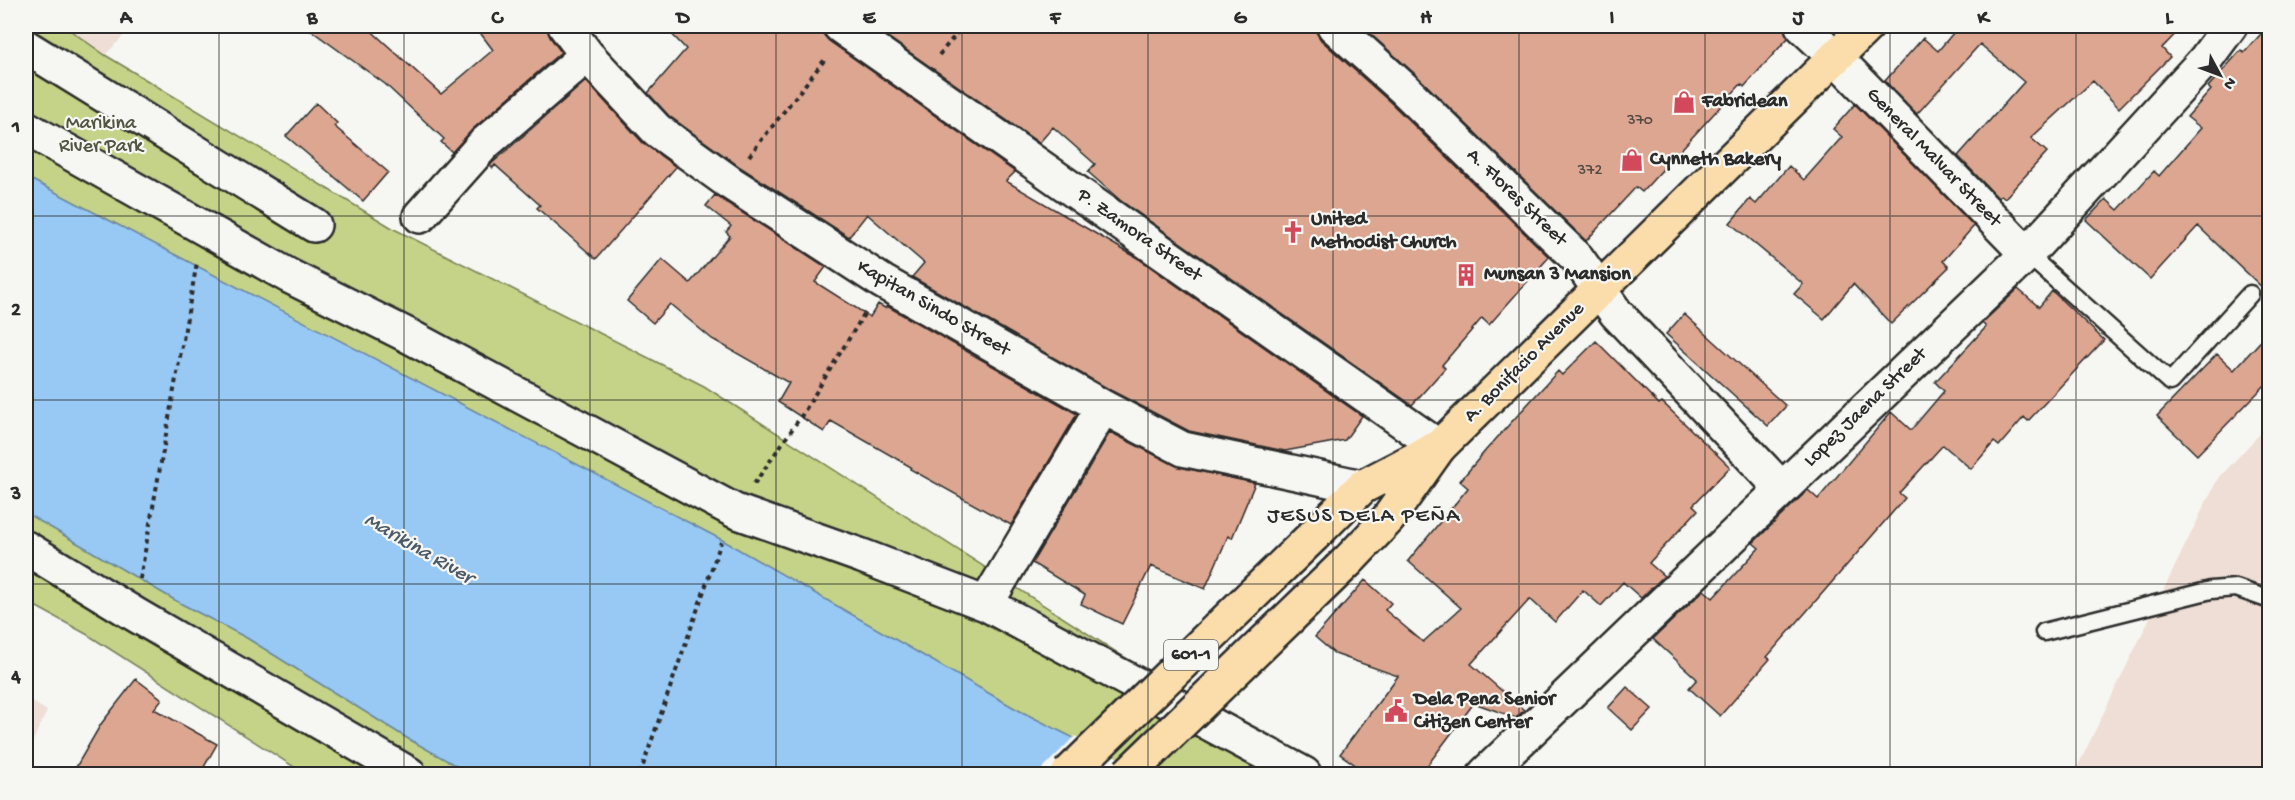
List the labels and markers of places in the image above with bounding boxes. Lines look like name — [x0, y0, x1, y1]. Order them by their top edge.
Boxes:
shop icon: Fabriclean — [1671, 89, 1697, 115]
place label: Fabriclean — [1701, 91, 1788, 114]
shop icon: Cynneth Bakery — [1619, 147, 1645, 173]
place label: Cynneth Bakery — [1649, 149, 1781, 172]
place label: United Methodist Church — [1311, 209, 1457, 255]
church icon: United Methodist Church — [1280, 219, 1306, 245]
building icon: Munsan 3 Mansion — [1453, 262, 1479, 288]
place label: Munsan 3 Mansion — [1484, 264, 1631, 287]
place label: Dela Pena Senior Citizen Center — [1412, 689, 1557, 735]
public building icon: Dela Pena Senior Citizen Center — [1383, 698, 1409, 724]

